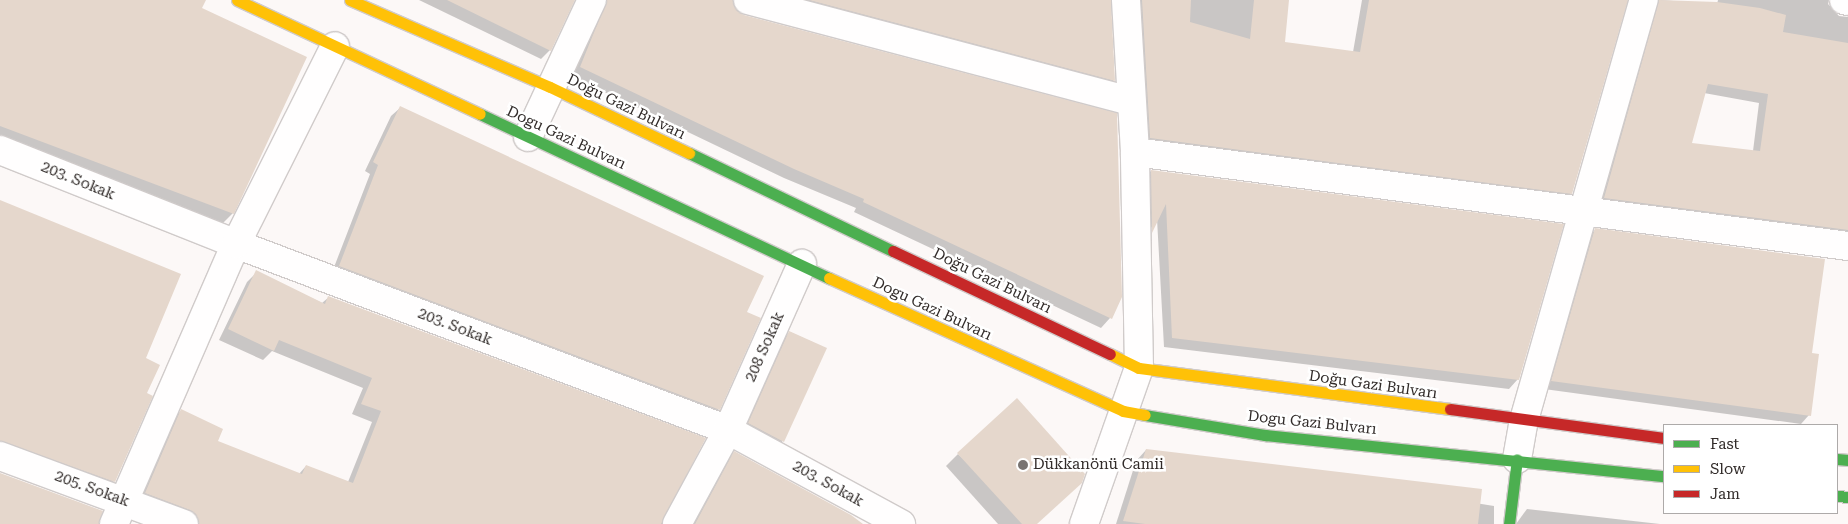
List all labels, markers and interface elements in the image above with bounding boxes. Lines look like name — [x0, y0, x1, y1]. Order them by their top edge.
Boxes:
street label: Doğu Gazi Bulvarı — [564, 71, 688, 143]
street label: Dogu Gazi Bulvarı — [504, 102, 628, 174]
street label: 203. Sokak — [38, 158, 118, 204]
street label: Doğu Gazi Bulvarı — [930, 245, 1054, 317]
street label: Dogu Gazi Bulvarı — [870, 273, 994, 345]
street label: 203. Sokak — [415, 305, 495, 349]
street label: 208 Sokak — [742, 309, 788, 385]
street label: Doğu Gazi Bulvarı — [1308, 367, 1438, 403]
street label: Dogu Gazi Bulvarı — [1247, 407, 1377, 439]
legend — [1663, 424, 1838, 514]
text: Fast — [1710, 435, 1739, 453]
place label: Dükkanönü Camii — [1033, 456, 1164, 474]
street label: 203. Sokak — [789, 457, 867, 511]
marker: Dükkanönü Camii — [1017, 459, 1029, 471]
text: Slow — [1710, 460, 1745, 478]
street label: 205. Sokak — [52, 467, 132, 511]
text: Jam — [1710, 485, 1740, 503]

